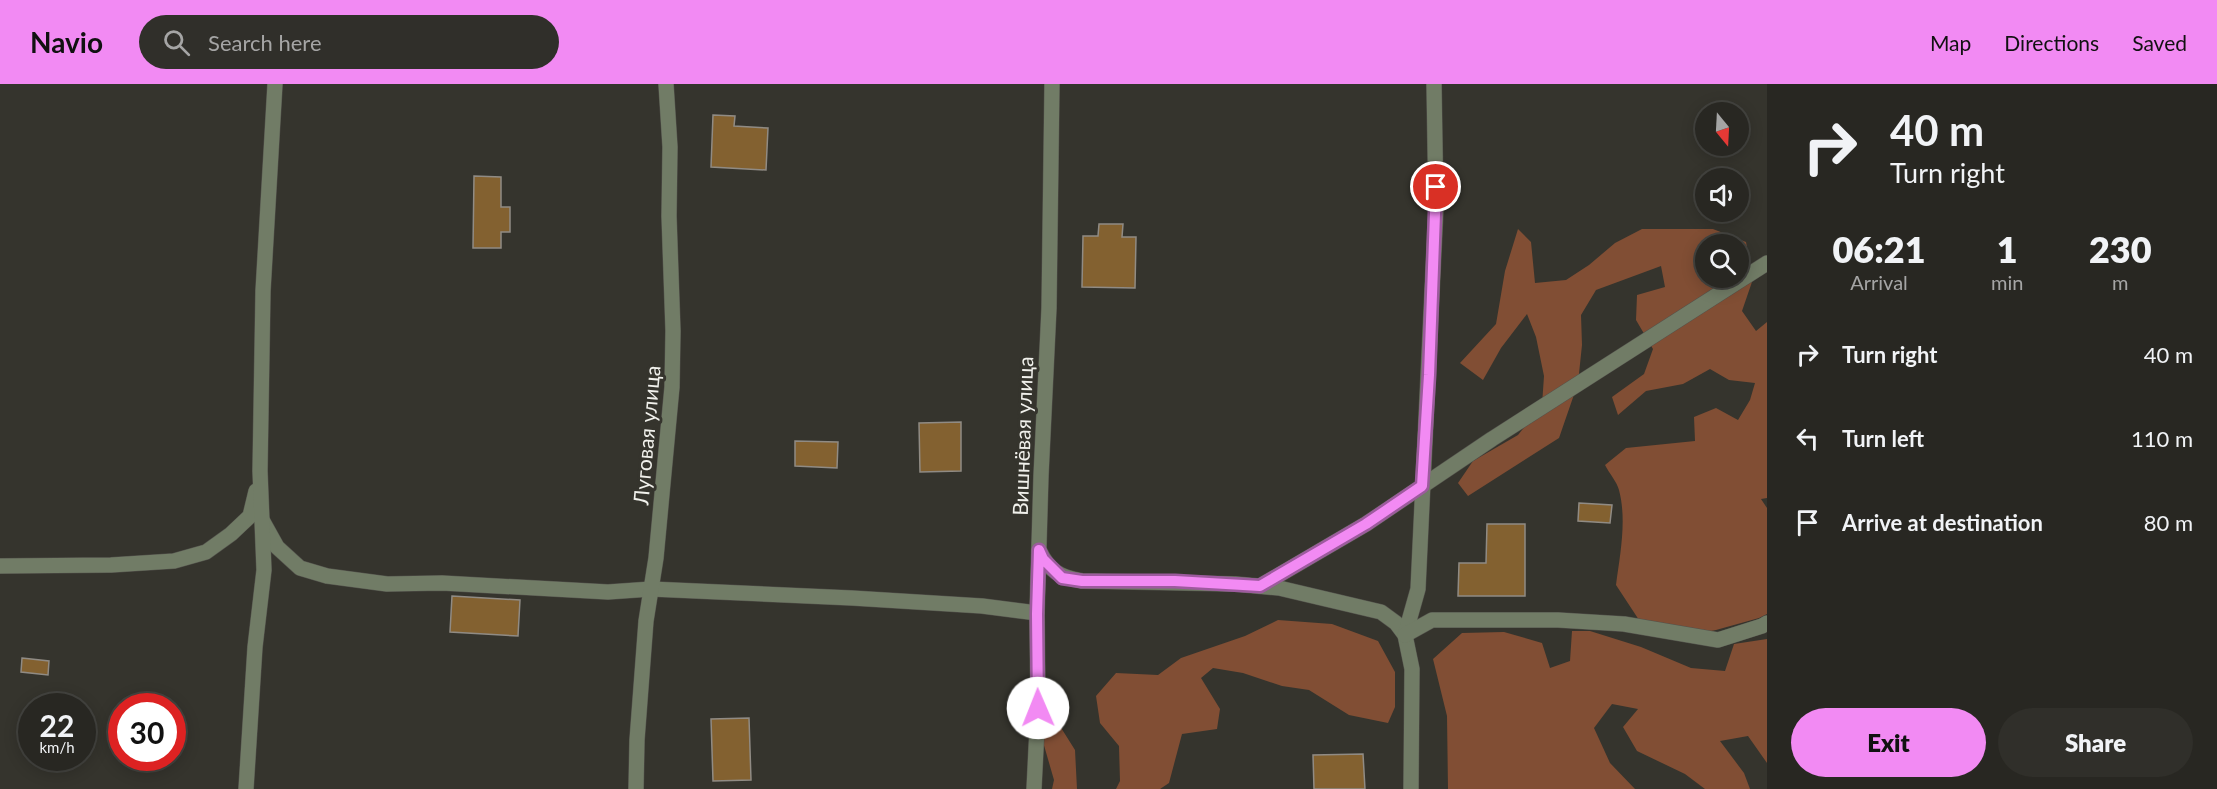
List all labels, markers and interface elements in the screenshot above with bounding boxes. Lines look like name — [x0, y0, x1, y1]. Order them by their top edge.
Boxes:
search box — [139, 15, 559, 69]
text: Navio — [30, 25, 103, 59]
icon: search — [160, 26, 193, 59]
text: Search here — [208, 29, 322, 56]
text: Map — [1930, 30, 1971, 55]
text: Directions — [2004, 30, 2099, 55]
text: Saved — [2132, 30, 2187, 55]
north arrow — [1695, 102, 1749, 156]
map controls — [1695, 102, 1749, 288]
text: 40 m — [1890, 105, 1984, 155]
icon: right — [1791, 108, 1869, 186]
text: Turn right — [1890, 156, 2005, 189]
pin — [1410, 161, 1461, 212]
button: sound — [1695, 168, 1749, 222]
icon: arrive — [1419, 170, 1452, 203]
text: 06:21 — [1832, 227, 1926, 271]
text: 1 — [1997, 227, 2018, 271]
text: 230 — [2089, 227, 2152, 271]
button: search — [1695, 234, 1749, 288]
text: Arrival — [1850, 270, 1908, 294]
text: min — [1991, 270, 2023, 294]
text: m — [2112, 270, 2128, 294]
icon: right — [1791, 338, 1824, 371]
text: Turn right — [1842, 341, 1937, 368]
text: 40 m — [2144, 341, 2193, 368]
street label: Вишнёвая улица — [1007, 356, 1037, 516]
street label: Луговая улица — [627, 364, 665, 507]
icon: left — [1791, 422, 1824, 455]
text: Turn left — [1842, 425, 1924, 452]
text: 110 m — [2131, 425, 2193, 452]
icon: arrive — [1791, 506, 1824, 539]
text: Arrive at destination — [1842, 509, 2043, 536]
text: 80 m — [2144, 509, 2193, 536]
position arrow — [1006, 676, 1070, 740]
speed limit sign: 30 — [108, 693, 186, 771]
text: 22 — [40, 707, 74, 743]
button: Exit — [1791, 708, 1986, 777]
button: Share — [1998, 708, 2193, 777]
text: km/h — [39, 738, 75, 756]

